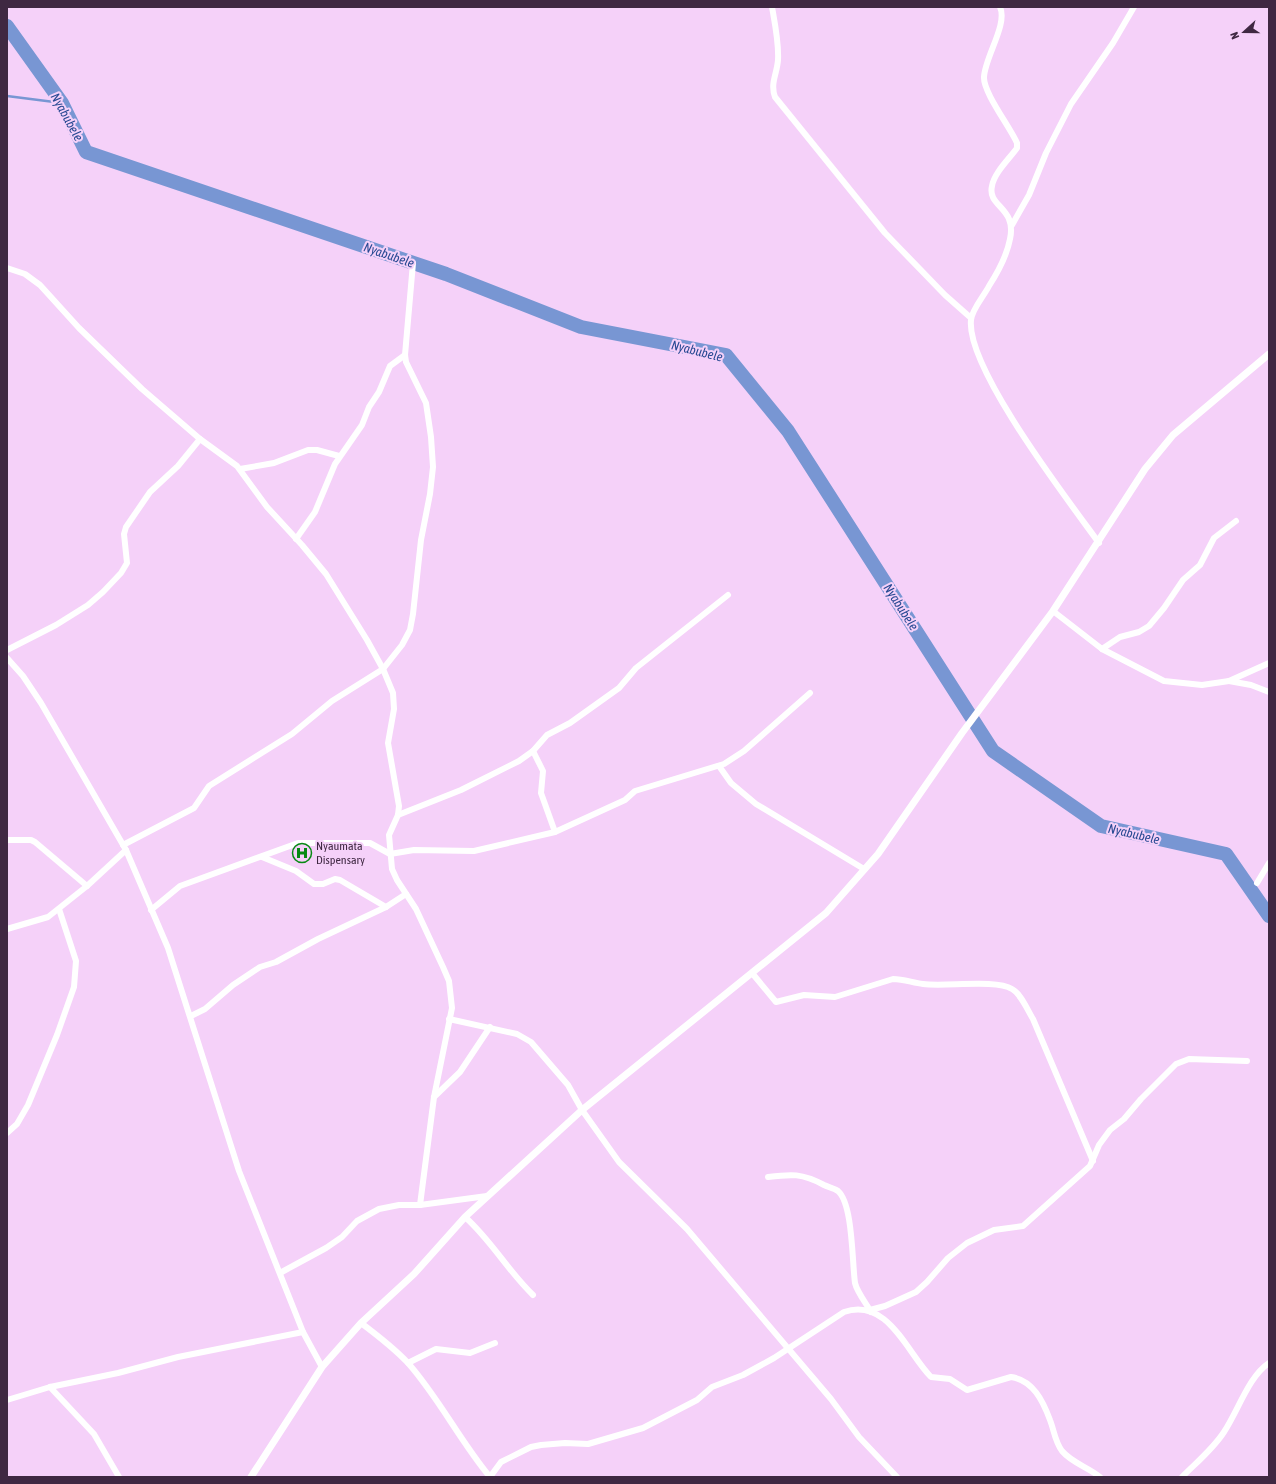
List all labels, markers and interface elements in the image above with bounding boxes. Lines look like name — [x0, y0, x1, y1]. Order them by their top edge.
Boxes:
north arrow — [1224, 12, 1264, 52]
text: N — [1228, 30, 1241, 41]
water label: Nyabubele — [48, 90, 86, 144]
water label: Nyabubele — [362, 239, 416, 271]
water label: Nyabubele — [670, 337, 724, 365]
water label: Nyabubele — [880, 581, 922, 633]
water label: Nyabubele — [1107, 821, 1161, 847]
place label: Nyaumata Dispensary — [316, 839, 365, 867]
hospital icon: Nyaumata Dispensary — [291, 842, 313, 864]

